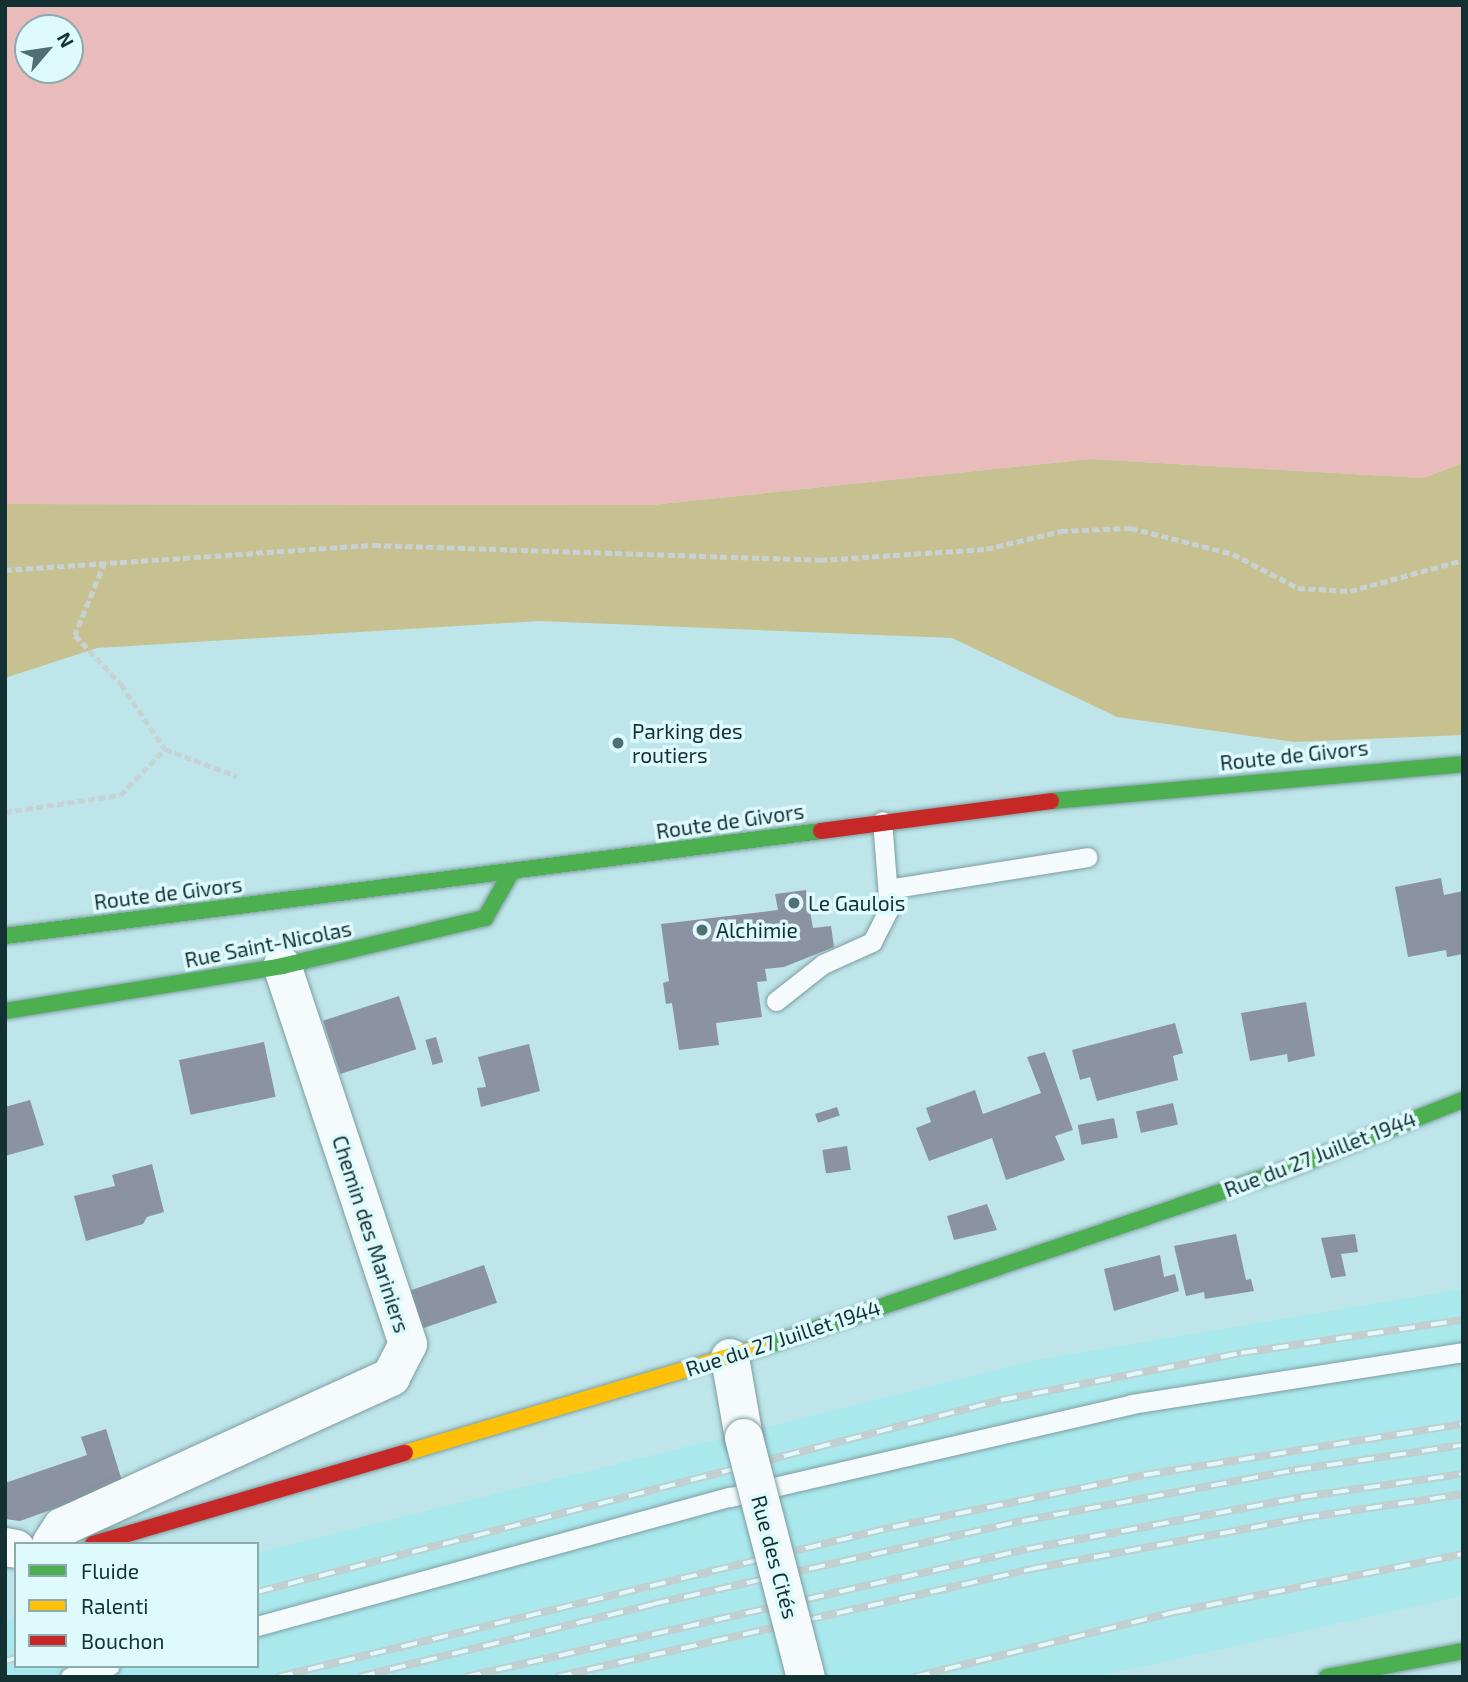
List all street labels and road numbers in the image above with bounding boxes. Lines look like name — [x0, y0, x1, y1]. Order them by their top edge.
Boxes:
street label: Route de Givors — [1219, 735, 1369, 775]
street label: Route de Givors — [654, 798, 806, 844]
street label: Route de Givors — [92, 871, 244, 915]
street label: Rue Saint-Nicolas — [182, 915, 354, 973]
street label: Rue du 27 Juillet 1944 — [1220, 1106, 1420, 1202]
street label: Chemin des Mariniers — [327, 1132, 415, 1336]
street label: Rue du 27 Juillet 1944 — [682, 1295, 884, 1381]
street label: Rue des Cités — [746, 1493, 804, 1621]

